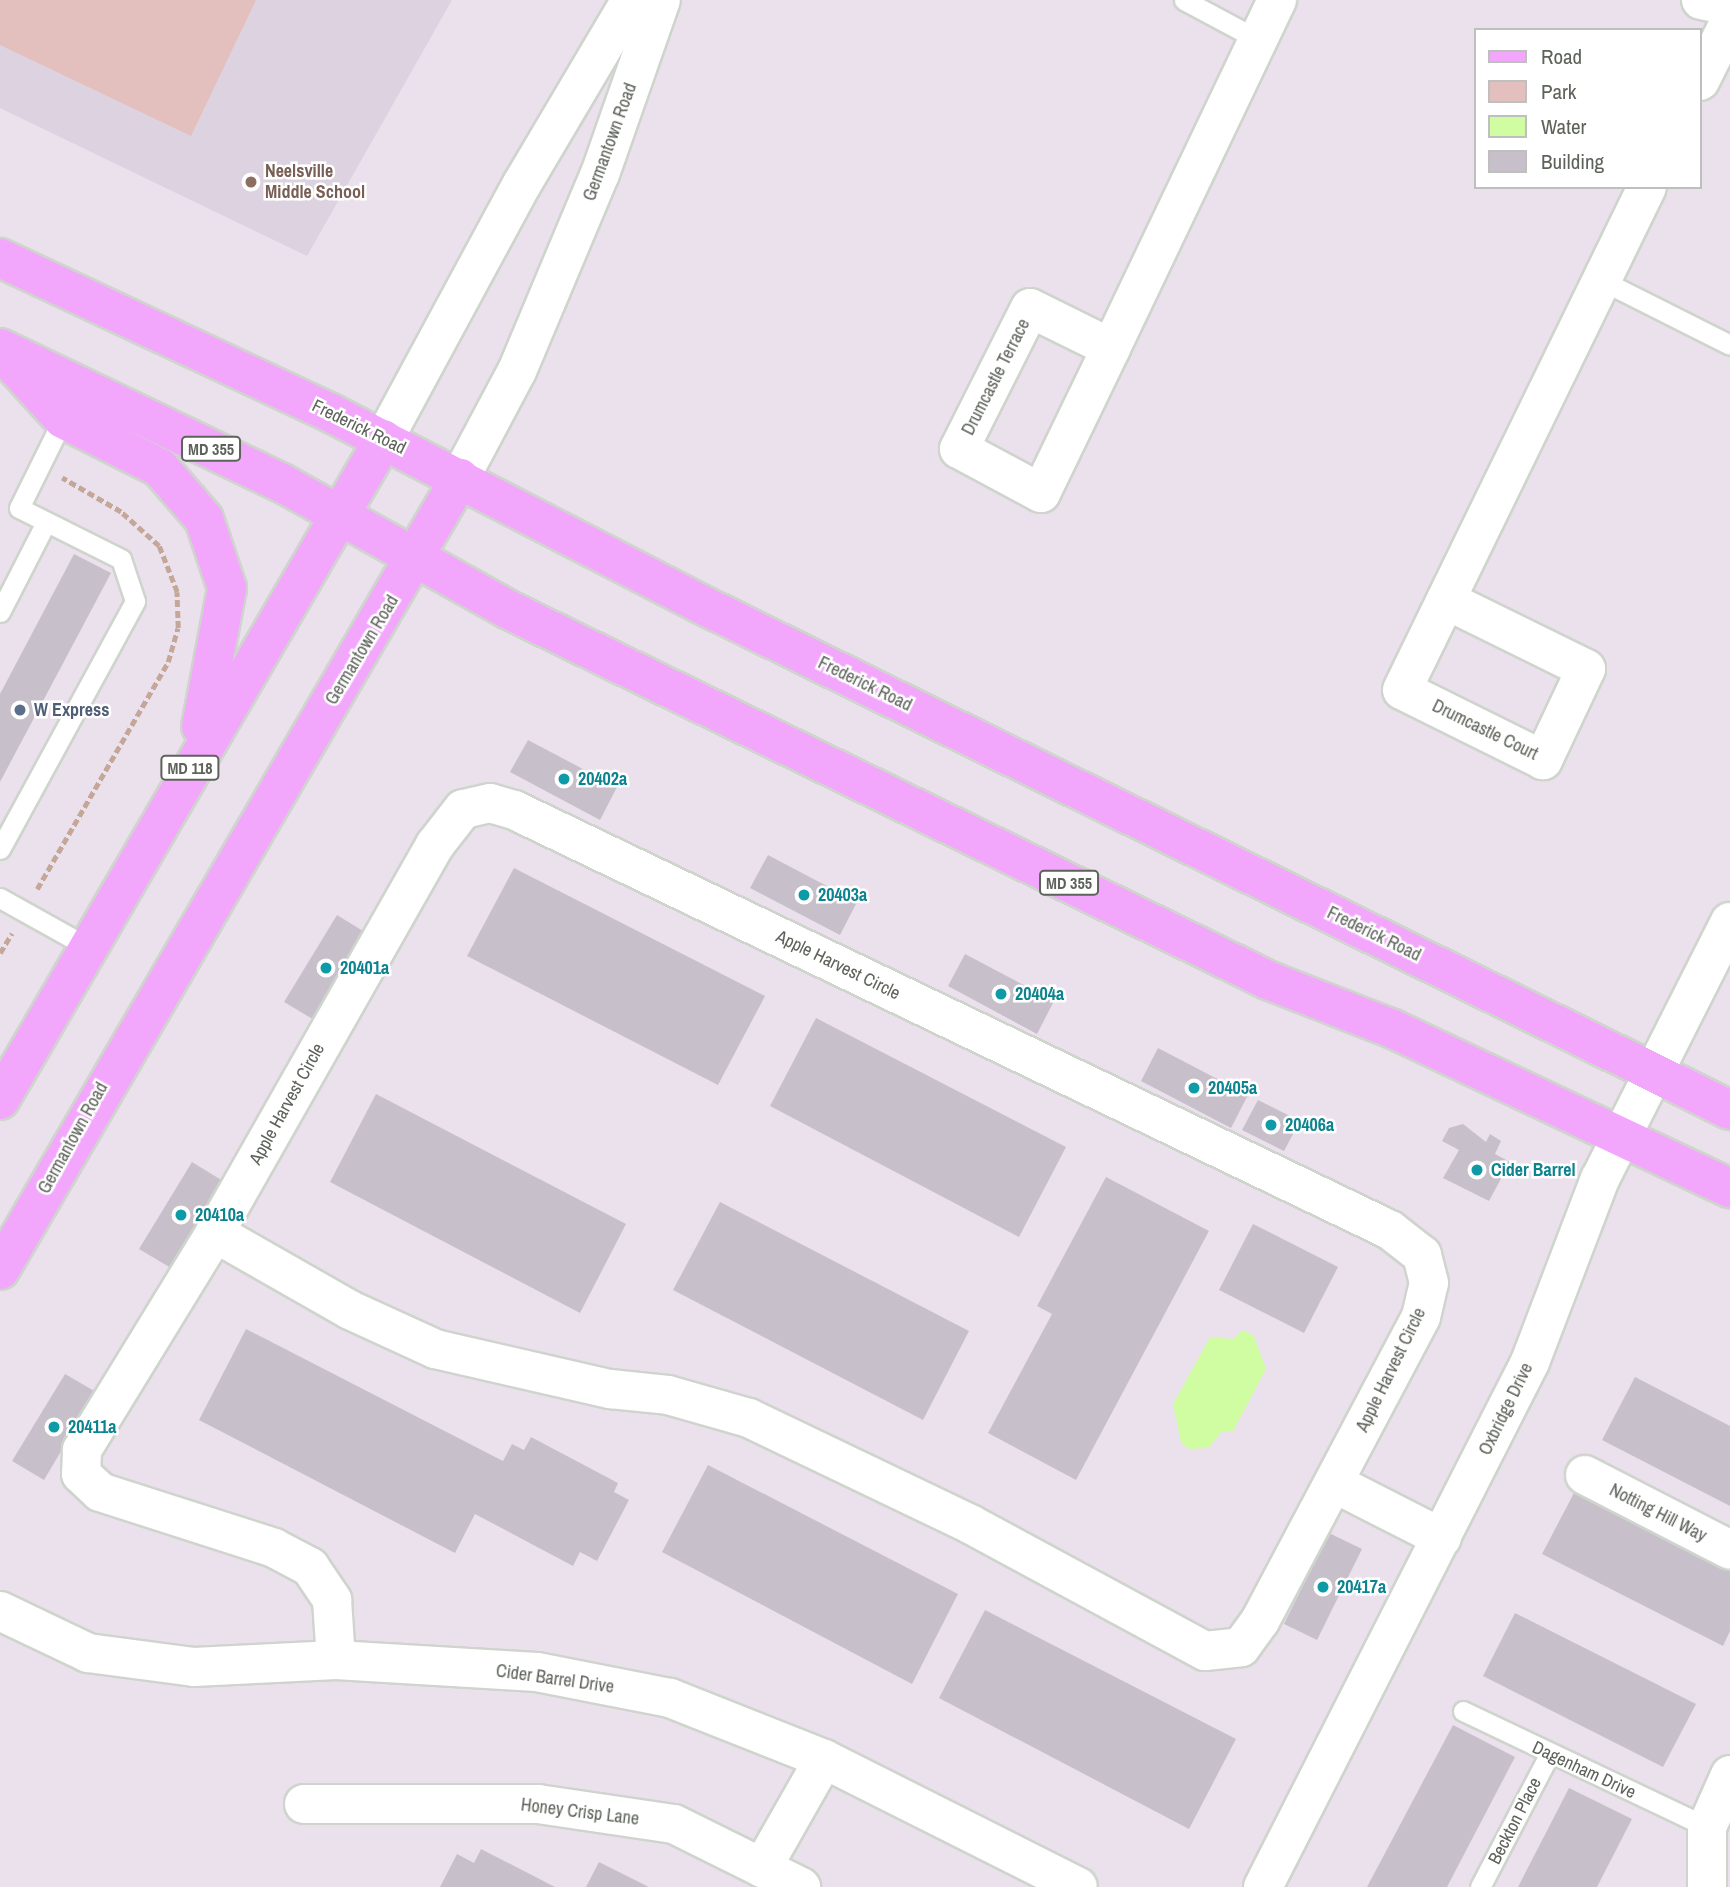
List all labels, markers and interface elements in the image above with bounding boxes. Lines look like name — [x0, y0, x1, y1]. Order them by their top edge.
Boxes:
legend — [1474, 28, 1702, 189]
text: Road — [1541, 42, 1582, 71]
text: Park — [1541, 77, 1576, 106]
street label: Germantown Road — [579, 80, 641, 204]
text: Water — [1541, 112, 1586, 141]
text: Building — [1541, 147, 1604, 176]
place label: Neelsville Middle School — [265, 161, 365, 204]
marker: Neelsville Middle School — [243, 174, 259, 190]
street label: Drumcastle Terrace — [957, 315, 1035, 439]
street label: Frederick Road — [309, 395, 409, 459]
road number: MD 355 — [180, 436, 242, 462]
street label: Germantown Road — [321, 591, 403, 709]
street label: Frederick Road — [815, 652, 915, 716]
street label: Drumcastle Court — [1429, 695, 1541, 765]
place label: W Express — [34, 699, 109, 721]
marker: W Express — [12, 702, 28, 718]
road number: MD 118 — [160, 755, 220, 780]
place label: 20402a — [578, 768, 627, 790]
marker: 20402a — [556, 771, 572, 787]
road number: MD 355 — [1038, 870, 1100, 896]
place label: 20403a — [818, 884, 867, 906]
marker: 20403a — [796, 887, 812, 903]
street label: Frederick Road — [1324, 902, 1424, 966]
street label: Apple Harvest Circle — [772, 926, 904, 1004]
place label: 20401a — [340, 957, 389, 979]
marker: 20401a — [318, 960, 334, 976]
place label: 20404a — [1015, 983, 1064, 1005]
marker: 20404a — [993, 986, 1009, 1002]
street label: Apple Harvest Circle — [245, 1040, 329, 1168]
place label: 20405a — [1208, 1077, 1257, 1099]
street label: Germantown Road — [34, 1079, 112, 1197]
marker: 20405a — [1186, 1080, 1202, 1096]
place label: 20406a — [1285, 1114, 1334, 1136]
marker: 20406a — [1263, 1117, 1279, 1133]
place label: Cider Barrel — [1491, 1159, 1575, 1181]
marker: Cider Barrel — [1469, 1162, 1485, 1178]
place label: 20410a — [195, 1204, 244, 1226]
marker: 20410a — [173, 1207, 189, 1223]
street label: Apple Harvest Circle — [1352, 1304, 1430, 1436]
street label: Oxbridge Drive — [1474, 1359, 1538, 1459]
place label: 20411a — [68, 1416, 116, 1438]
marker: 20411a — [46, 1419, 62, 1435]
street label: Notting Hill Way — [1606, 1479, 1710, 1547]
place label: 20417a — [1337, 1576, 1386, 1598]
marker: 20417a — [1315, 1579, 1331, 1595]
street label: Cider Barrel Drive — [495, 1660, 615, 1698]
street label: Dagenham Drive — [1529, 1737, 1639, 1803]
street label: Beckton Place — [1484, 1774, 1546, 1868]
street label: Honey Crisp Lane — [520, 1794, 640, 1830]

